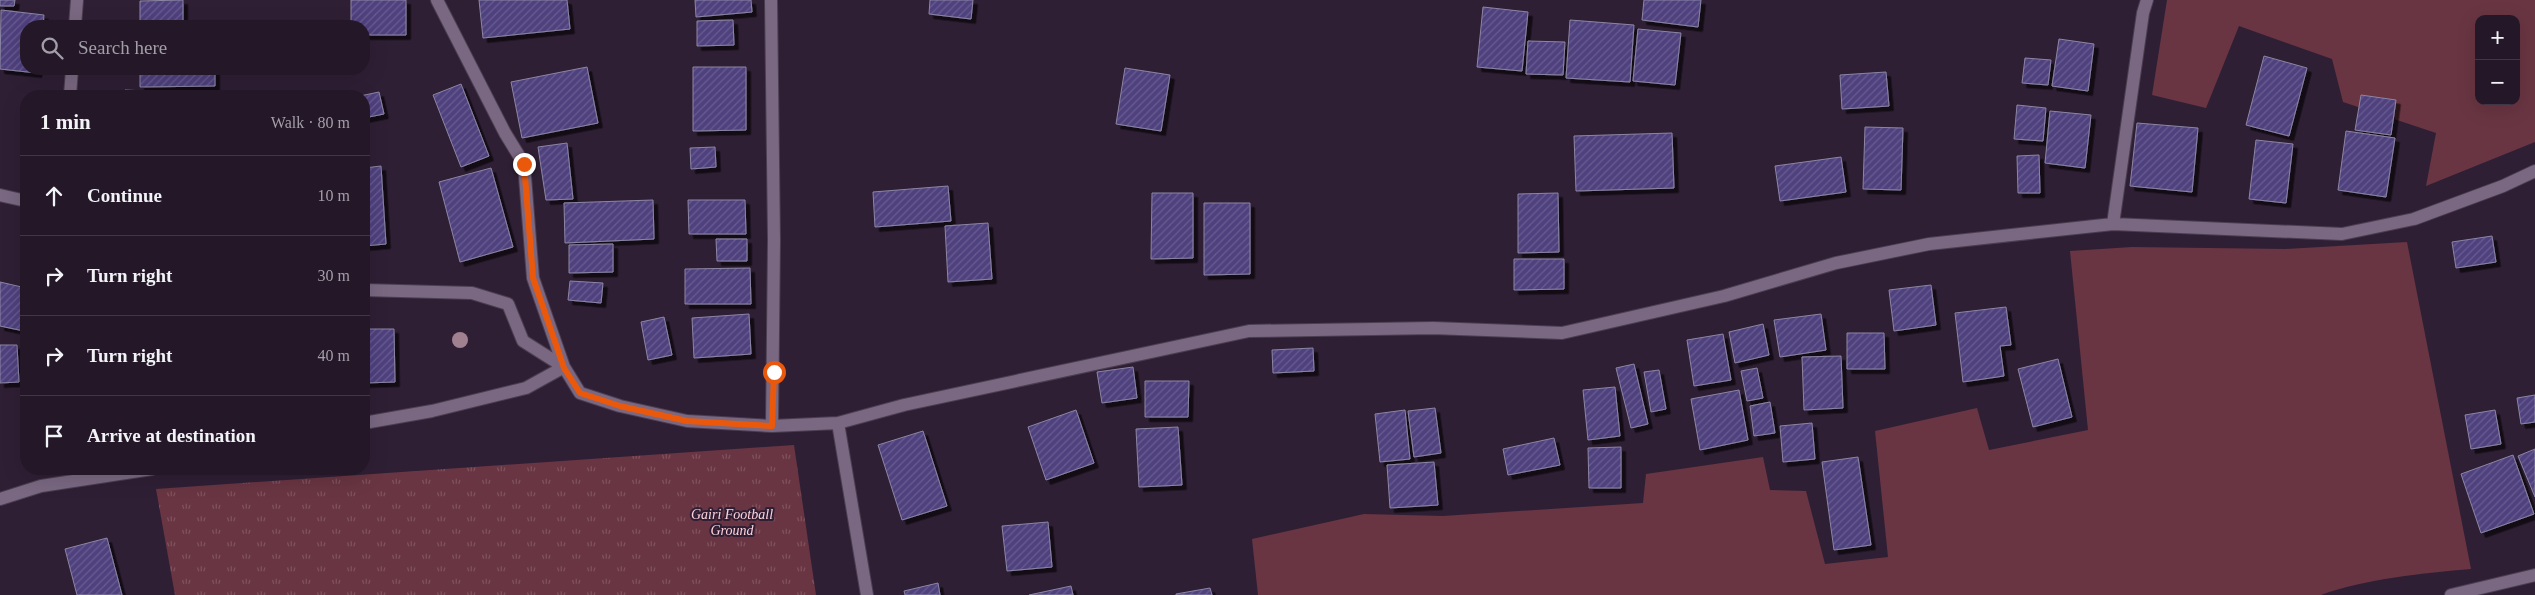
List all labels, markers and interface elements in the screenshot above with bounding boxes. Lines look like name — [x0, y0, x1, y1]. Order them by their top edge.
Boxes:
map controls — [2475, 15, 2520, 105]
button: + — [2475, 15, 2520, 60]
search box — [20, 20, 370, 75]
icon: search — [38, 34, 66, 62]
text: Search here — [78, 37, 167, 58]
button: − — [2475, 60, 2520, 105]
text: 1 min — [40, 110, 91, 134]
text: Walk · 80 m — [271, 114, 350, 131]
route end — [513, 153, 536, 176]
icon: ahead — [40, 182, 68, 210]
text: Continue — [87, 185, 162, 206]
text: 10 m — [318, 187, 350, 204]
icon: right — [40, 262, 68, 290]
text: Turn right — [87, 265, 172, 286]
text: 30 m — [318, 267, 350, 284]
icon: right — [40, 342, 68, 370]
text: Turn right — [87, 345, 172, 366]
text: 40 m — [318, 347, 350, 364]
route start — [763, 361, 786, 384]
icon: arrive — [40, 422, 68, 450]
text: Arrive at destination — [87, 425, 256, 446]
park label: Gairi Football Ground — [691, 507, 773, 538]

